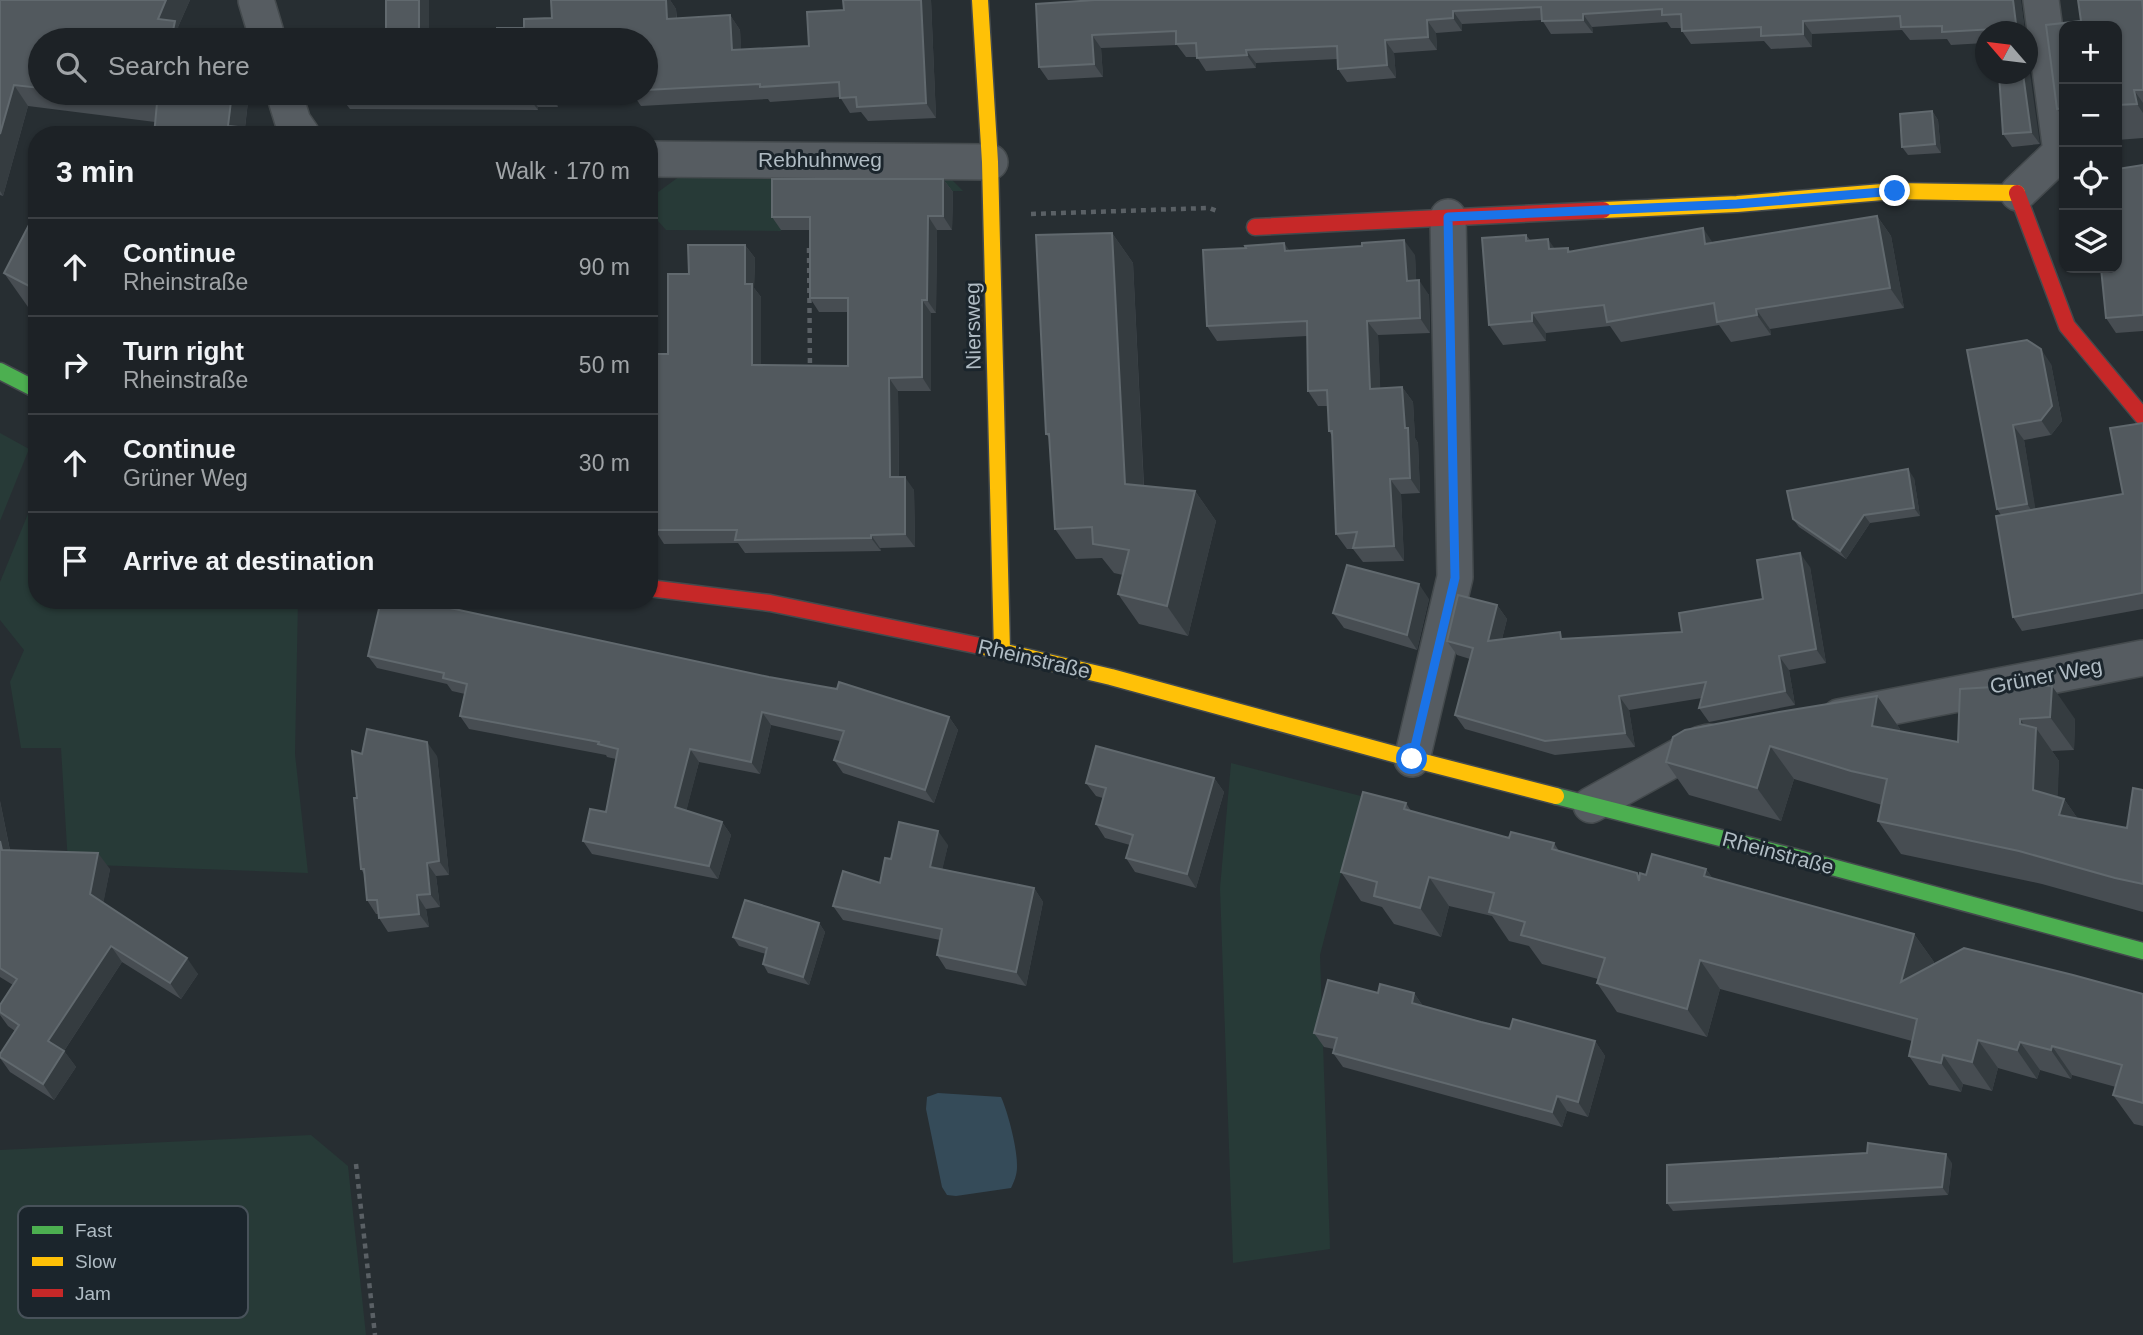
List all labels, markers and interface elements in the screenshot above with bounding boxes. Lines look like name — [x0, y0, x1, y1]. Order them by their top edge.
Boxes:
north arrow — [1975, 21, 2038, 84]
map controls — [2059, 21, 2122, 273]
button: + — [2059, 21, 2122, 84]
search box — [28, 28, 658, 105]
icon: search — [52, 48, 90, 86]
text: Search here — [108, 51, 250, 81]
button: − — [2059, 84, 2122, 147]
button: locate — [2059, 147, 2122, 210]
street label: Rebhuhnweg — [758, 148, 882, 171]
text: 3 min — [56, 155, 134, 188]
text: Walk · 170 m — [495, 158, 630, 184]
route end — [1879, 175, 1910, 206]
button: layers — [2059, 210, 2122, 273]
text: Continue — [123, 238, 236, 268]
icon: ahead — [56, 248, 94, 286]
text: 90 m — [579, 254, 630, 280]
text: Rheinstraße — [123, 269, 248, 295]
street label: Niersweg — [960, 282, 985, 370]
text: Turn right — [123, 336, 244, 366]
icon: right — [56, 346, 94, 384]
text: 50 m — [579, 352, 630, 378]
text: Rheinstraße — [123, 367, 248, 393]
text: Continue — [123, 434, 236, 464]
icon: ahead — [56, 444, 94, 482]
text: 30 m — [579, 450, 630, 476]
text: Grüner Weg — [123, 465, 248, 491]
icon: arrive — [56, 542, 94, 580]
text: Arrive at destination — [123, 546, 374, 576]
street label: Rheinstraße — [976, 634, 1092, 683]
street label: Grüner Weg — [1988, 653, 2104, 698]
route start — [1396, 743, 1427, 774]
street label: Rheinstraße — [1720, 827, 1836, 878]
legend — [18, 1206, 248, 1318]
text: Fast — [75, 1220, 113, 1241]
text: Slow — [75, 1251, 116, 1272]
text: Jam — [75, 1283, 111, 1304]

